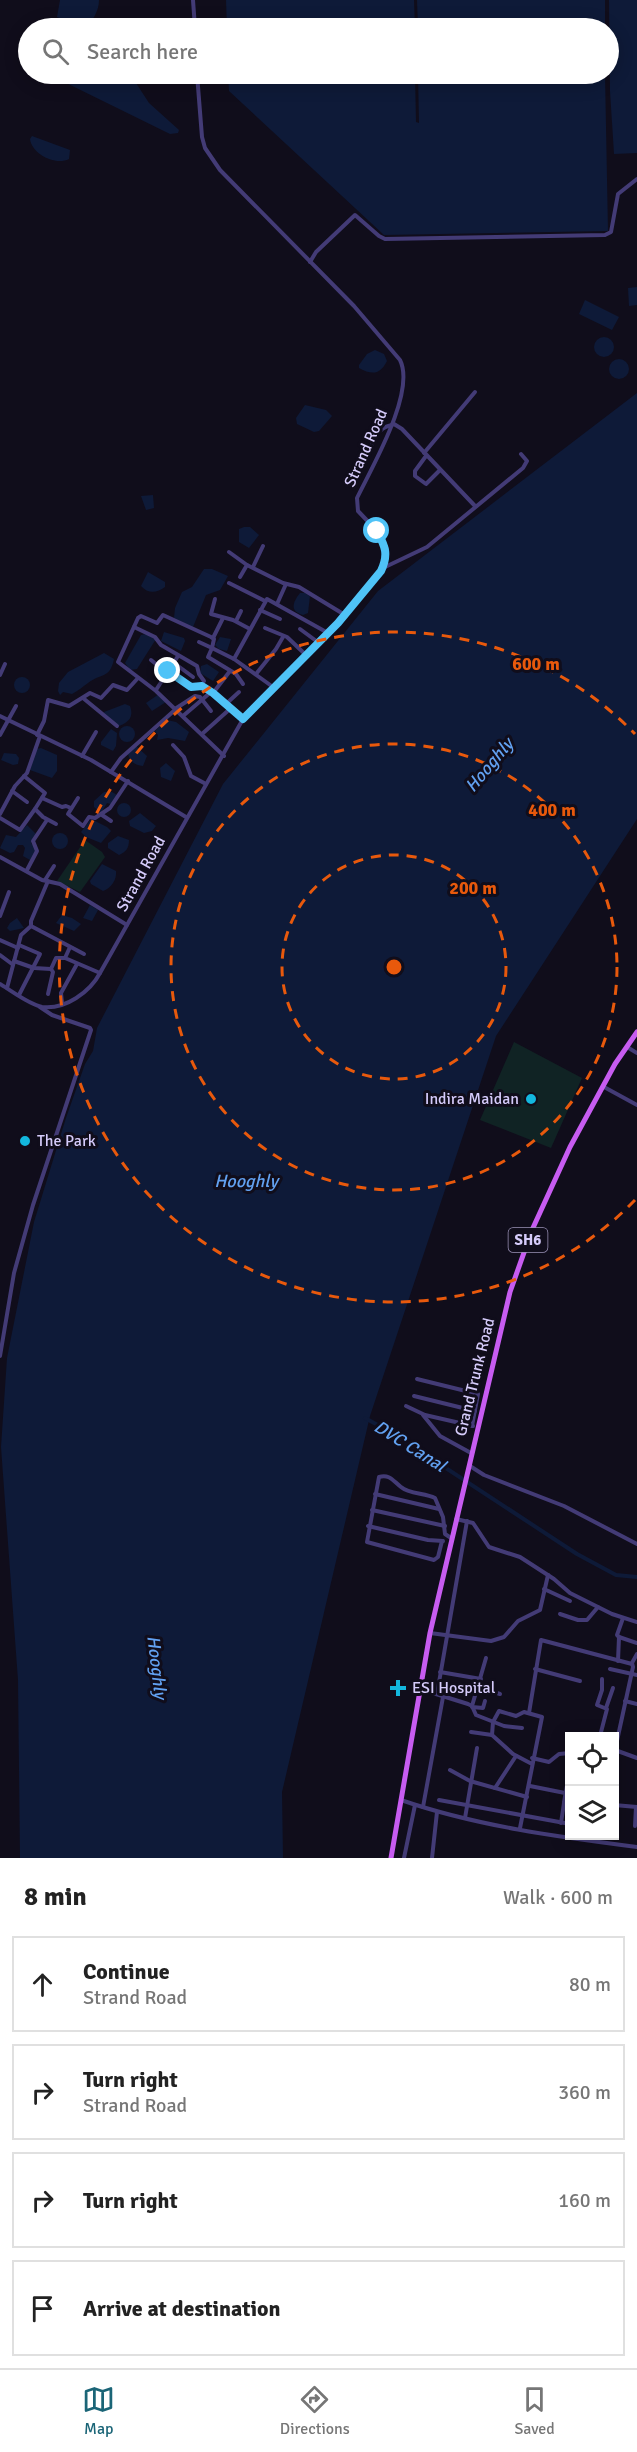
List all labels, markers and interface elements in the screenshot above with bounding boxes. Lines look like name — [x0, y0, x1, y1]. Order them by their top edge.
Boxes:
search box — [18, 18, 619, 84]
icon: search — [39, 35, 72, 68]
text: Search here — [87, 38, 198, 65]
street label: Strand Road — [340, 406, 392, 490]
route start — [363, 517, 389, 543]
text: 600 m — [512, 653, 560, 675]
route end — [154, 657, 180, 683]
water label: Hooghly — [460, 732, 520, 796]
text: 400 m — [528, 799, 576, 821]
street label: Strand Road — [112, 833, 170, 915]
text: 200 m — [449, 877, 497, 899]
centre of rings — [384, 957, 404, 977]
place label: Indira Maidan — [425, 1089, 519, 1109]
marker: Indira Maidan — [524, 1092, 538, 1106]
place label: The Park — [37, 1131, 96, 1151]
marker: The Park — [18, 1134, 32, 1148]
water label: Hooghly — [214, 1170, 280, 1192]
road number: SH6 — [508, 1228, 548, 1252]
street label: Grand Trunk Road — [451, 1316, 499, 1438]
water label: DVC Canal — [370, 1415, 451, 1478]
water label: Hooghly — [142, 1634, 172, 1702]
place label: ESI Hospital — [412, 1678, 496, 1698]
marker: ESI Hospital — [389, 1679, 407, 1697]
map controls — [565, 1732, 619, 1840]
button: locate — [565, 1732, 619, 1786]
button: layers — [565, 1786, 619, 1840]
text: 8 min — [24, 1881, 87, 1913]
text: Walk · 600 m — [503, 1885, 613, 1910]
text: Continue — [83, 1958, 170, 1985]
icon: ahead — [26, 1968, 59, 2001]
text: 80 m — [569, 1972, 611, 1997]
text: Strand Road — [83, 1985, 187, 2010]
text: Turn right — [83, 2066, 178, 2093]
icon: right — [26, 2076, 59, 2109]
text: 360 m — [558, 2080, 611, 2105]
text: Strand Road — [83, 2093, 187, 2118]
icon: right — [26, 2184, 59, 2217]
text: Turn right — [83, 2187, 178, 2214]
text: 160 m — [558, 2188, 611, 2213]
icon: arrive — [26, 2292, 59, 2325]
text: Arrive at destination — [83, 2295, 280, 2322]
tab: Map — [82, 2383, 115, 2439]
tab: Directions — [280, 2383, 350, 2439]
tab: Saved — [514, 2383, 555, 2439]

